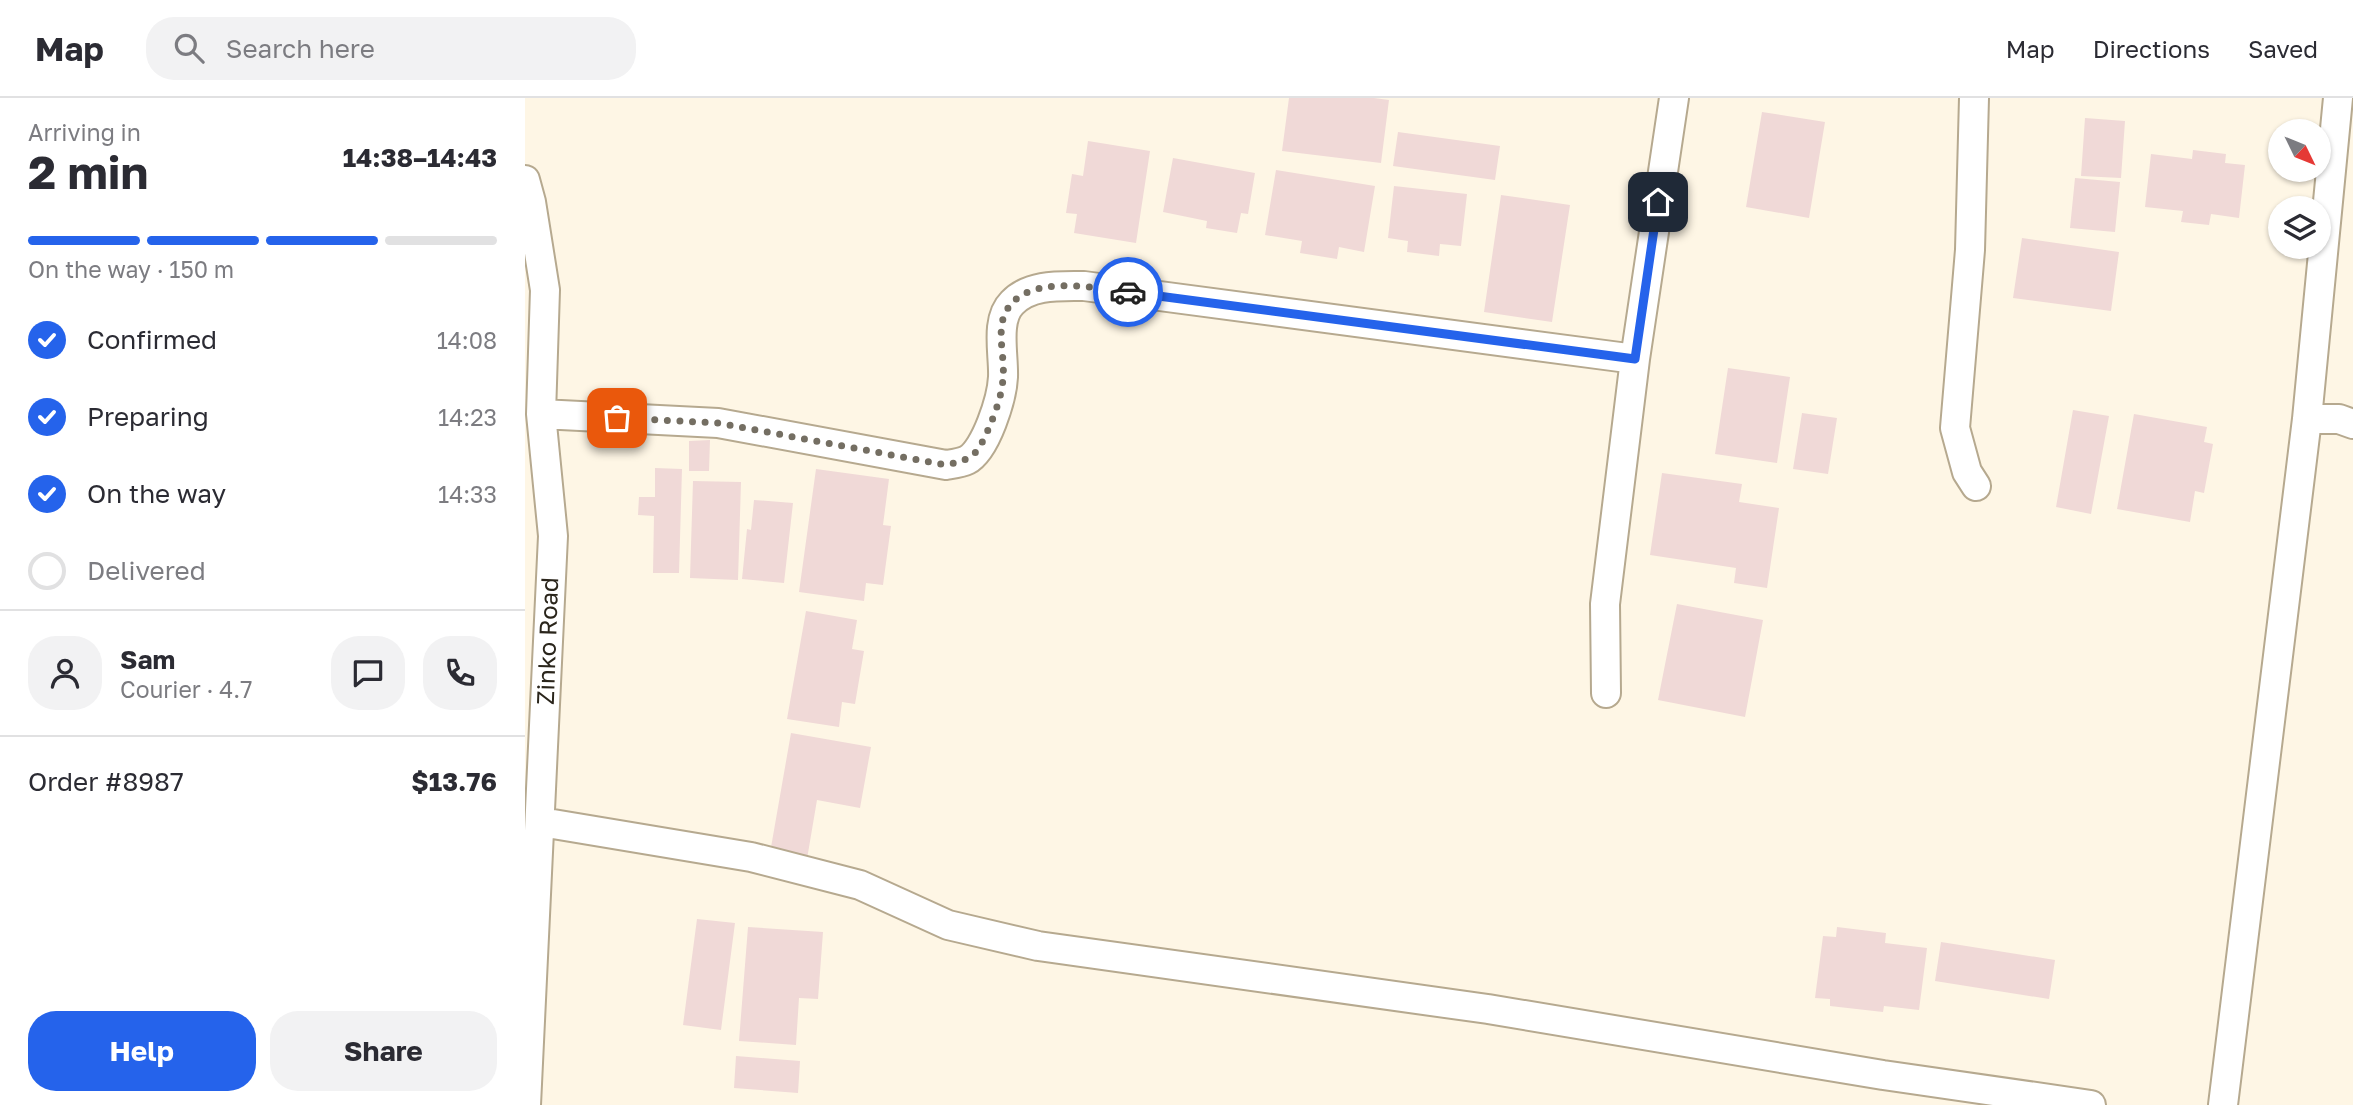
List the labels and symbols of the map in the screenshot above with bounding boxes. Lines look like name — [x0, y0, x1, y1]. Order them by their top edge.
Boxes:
north arrow — [2268, 119, 2331, 182]
pin — [1628, 172, 1688, 232]
courier — [1093, 257, 1163, 327]
pin — [587, 388, 647, 448]
street label: Zinko Road — [530, 577, 563, 705]

